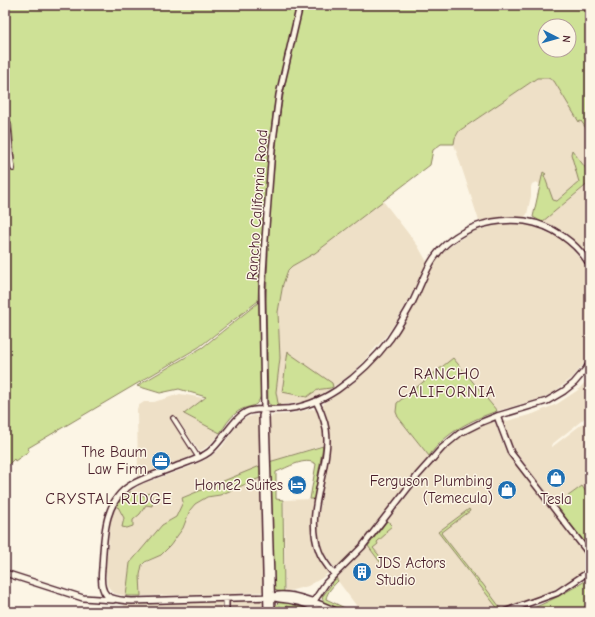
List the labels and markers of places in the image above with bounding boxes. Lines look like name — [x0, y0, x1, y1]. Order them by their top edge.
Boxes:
place label: The Baum Law Firm — [81, 443, 147, 478]
office icon: The Baum Law Firm — [150, 450, 172, 472]
shop icon: Tesla — [545, 467, 567, 489]
place label: Ferguson Plumbing (Temecula) — [370, 472, 493, 507]
hotel icon: Home2 Suites — [286, 474, 308, 496]
place label: Home2 Suites — [194, 476, 283, 494]
shop icon: Ferguson Plumbing (Temecula) — [496, 479, 518, 501]
place label: Tesla — [540, 490, 572, 508]
place label: JDS Actors Studio — [376, 554, 446, 589]
building icon: JDS Actors Studio — [351, 561, 373, 583]

